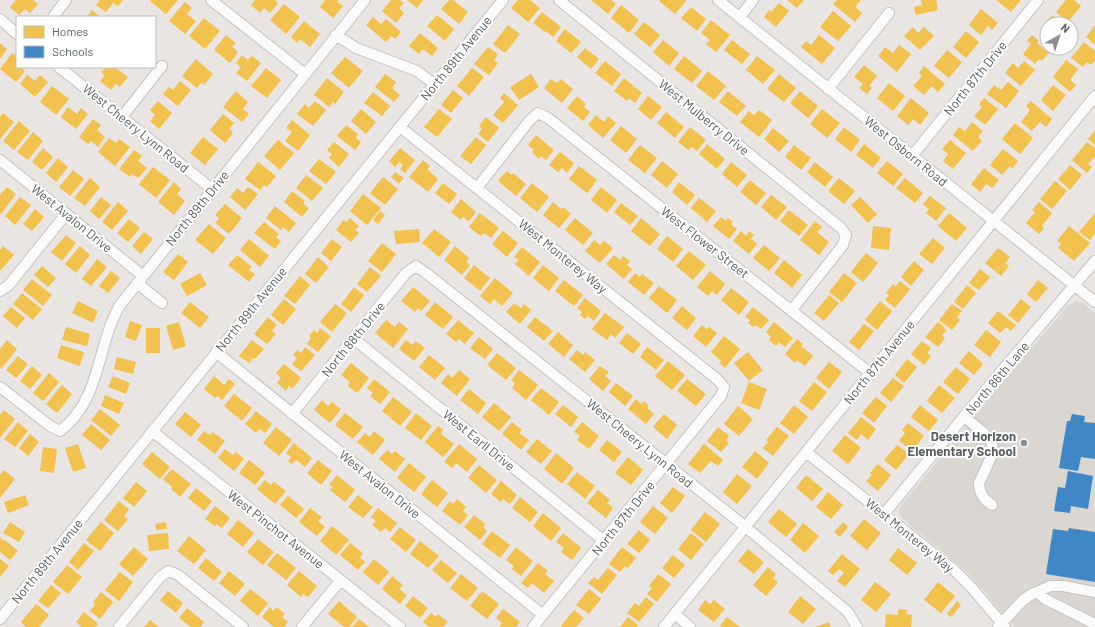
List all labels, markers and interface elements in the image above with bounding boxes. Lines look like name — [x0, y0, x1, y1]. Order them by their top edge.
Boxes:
street label: North 89th Avenue — [417, 12, 495, 104]
legend — [16, 16, 156, 68]
north arrow — [1039, 16, 1079, 56]
text: N — [1059, 20, 1073, 35]
text: Homes — [52, 24, 89, 38]
street label: North 87th Drive — [940, 37, 1010, 119]
text: Schools — [52, 44, 93, 58]
street label: West Mulberry Drive — [656, 76, 753, 158]
street label: West Cheery Lynn Road — [80, 80, 192, 176]
street label: West Osborn Road — [861, 112, 951, 190]
street label: North 89th Drive — [162, 167, 232, 249]
street label: West Avalon Drive — [28, 180, 116, 256]
street label: West Flower Street — [658, 203, 752, 281]
street label: West Monterey Way — [515, 215, 611, 297]
street label: North 89th Avenue — [212, 263, 290, 355]
street label: North 88th Drive — [318, 298, 388, 380]
street label: North 87th Avenue — [840, 317, 918, 407]
street label: North 86th Lane — [962, 338, 1032, 418]
street label: West Cheery Lynn Road — [584, 395, 696, 491]
street label: West Earll Drive — [440, 406, 518, 474]
place label: Desert Horizon Elementary School — [908, 428, 1016, 459]
marker: Desert Horizon Elementary School — [1019, 438, 1029, 448]
street label: West Avalon Drive — [336, 446, 424, 522]
street label: North 87th Drive — [588, 477, 658, 559]
street label: West Pinchot Avenue — [224, 486, 328, 572]
street label: West Monterey Way — [862, 494, 958, 576]
street label: North 89th Avenue — [8, 515, 86, 607]

